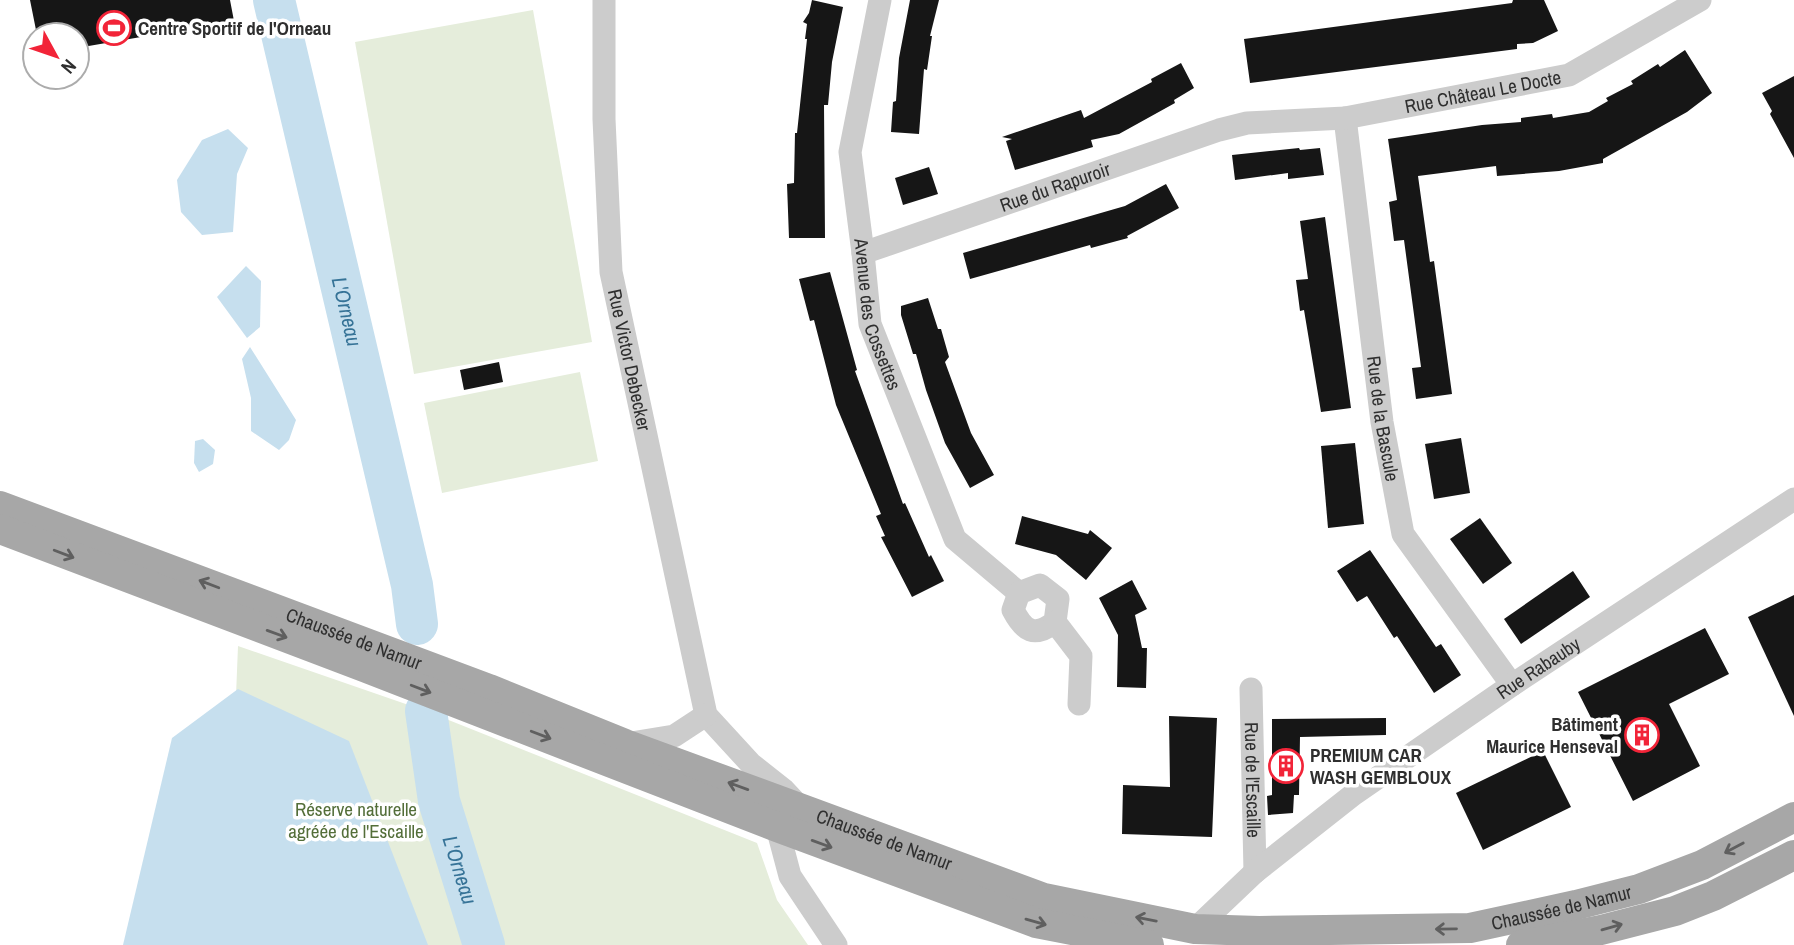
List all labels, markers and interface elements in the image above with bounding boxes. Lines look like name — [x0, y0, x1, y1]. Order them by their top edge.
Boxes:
sports icon: Centre Sportif de l'Orneau — [95, 9, 133, 47]
place label: Centre Sportif de l'Orneau — [138, 15, 331, 41]
north arrow — [21, 21, 91, 91]
text: N — [55, 54, 83, 80]
street label: Rue Château Le Docte — [1402, 64, 1563, 119]
street label: Rue du Rapuroir — [996, 155, 1114, 218]
street label: Avenue des Cossettes — [848, 236, 908, 394]
water label: L'Orneau — [325, 274, 370, 349]
street label: Rue Victor Debecker — [602, 286, 658, 434]
street label: Rue de la Bascule — [1361, 354, 1406, 483]
one-way arrow — [52, 549, 74, 561]
one-way arrow — [199, 577, 221, 589]
street label: Chaussée de Namur — [283, 601, 426, 676]
one-way arrow — [265, 629, 287, 642]
street label: Rue Rabauby — [1491, 631, 1585, 705]
one-way arrow — [409, 683, 431, 696]
place label: Bâtiment Maurice Henseval — [1486, 711, 1618, 759]
building icon: Bâtiment Maurice Henseval — [1623, 716, 1661, 754]
street label: Rue de l'Escaille — [1239, 722, 1267, 838]
one-way arrow — [530, 730, 552, 743]
place label: PREMIUM CAR WASH GEMBLOUX — [1310, 742, 1452, 790]
building icon: PREMIUM CAR WASH GEMBLOUX — [1267, 747, 1305, 785]
one-way arrow — [728, 779, 750, 791]
park label: Réserve naturelle agréée de l'Escaille — [288, 796, 424, 844]
street label: Chaussée de Namur — [813, 802, 957, 876]
water label: L'Orneau — [436, 832, 485, 908]
one-way arrow — [811, 838, 833, 851]
one-way arrow — [1724, 842, 1744, 856]
street label: Chaussée de Namur — [1489, 878, 1635, 936]
one-way arrow — [1135, 911, 1158, 925]
one-way arrow — [1024, 916, 1046, 929]
one-way arrow — [1600, 920, 1623, 933]
one-way arrow — [1434, 922, 1457, 935]

